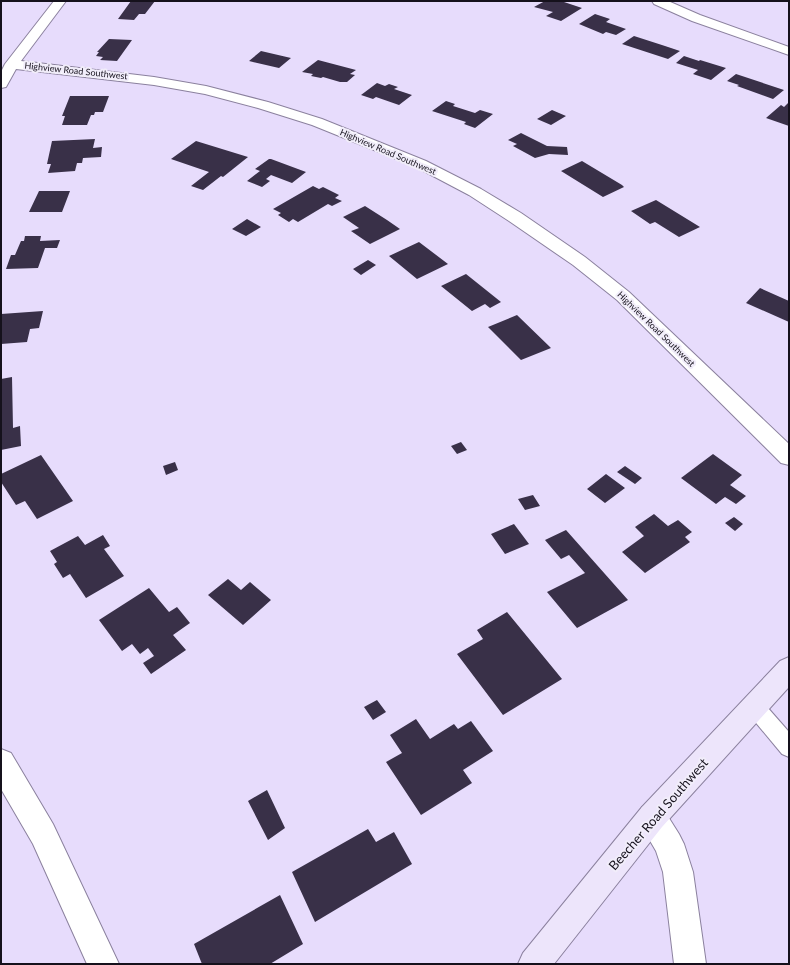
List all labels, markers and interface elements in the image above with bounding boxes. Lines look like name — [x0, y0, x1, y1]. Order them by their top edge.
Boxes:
street label: Highview Road Southwest — [24, 60, 129, 81]
street label: Highview Road Southwest — [338, 126, 439, 177]
street label: Highview Road Southwest — [615, 289, 698, 369]
street label: Beecher Road Southwest — [605, 755, 711, 873]

